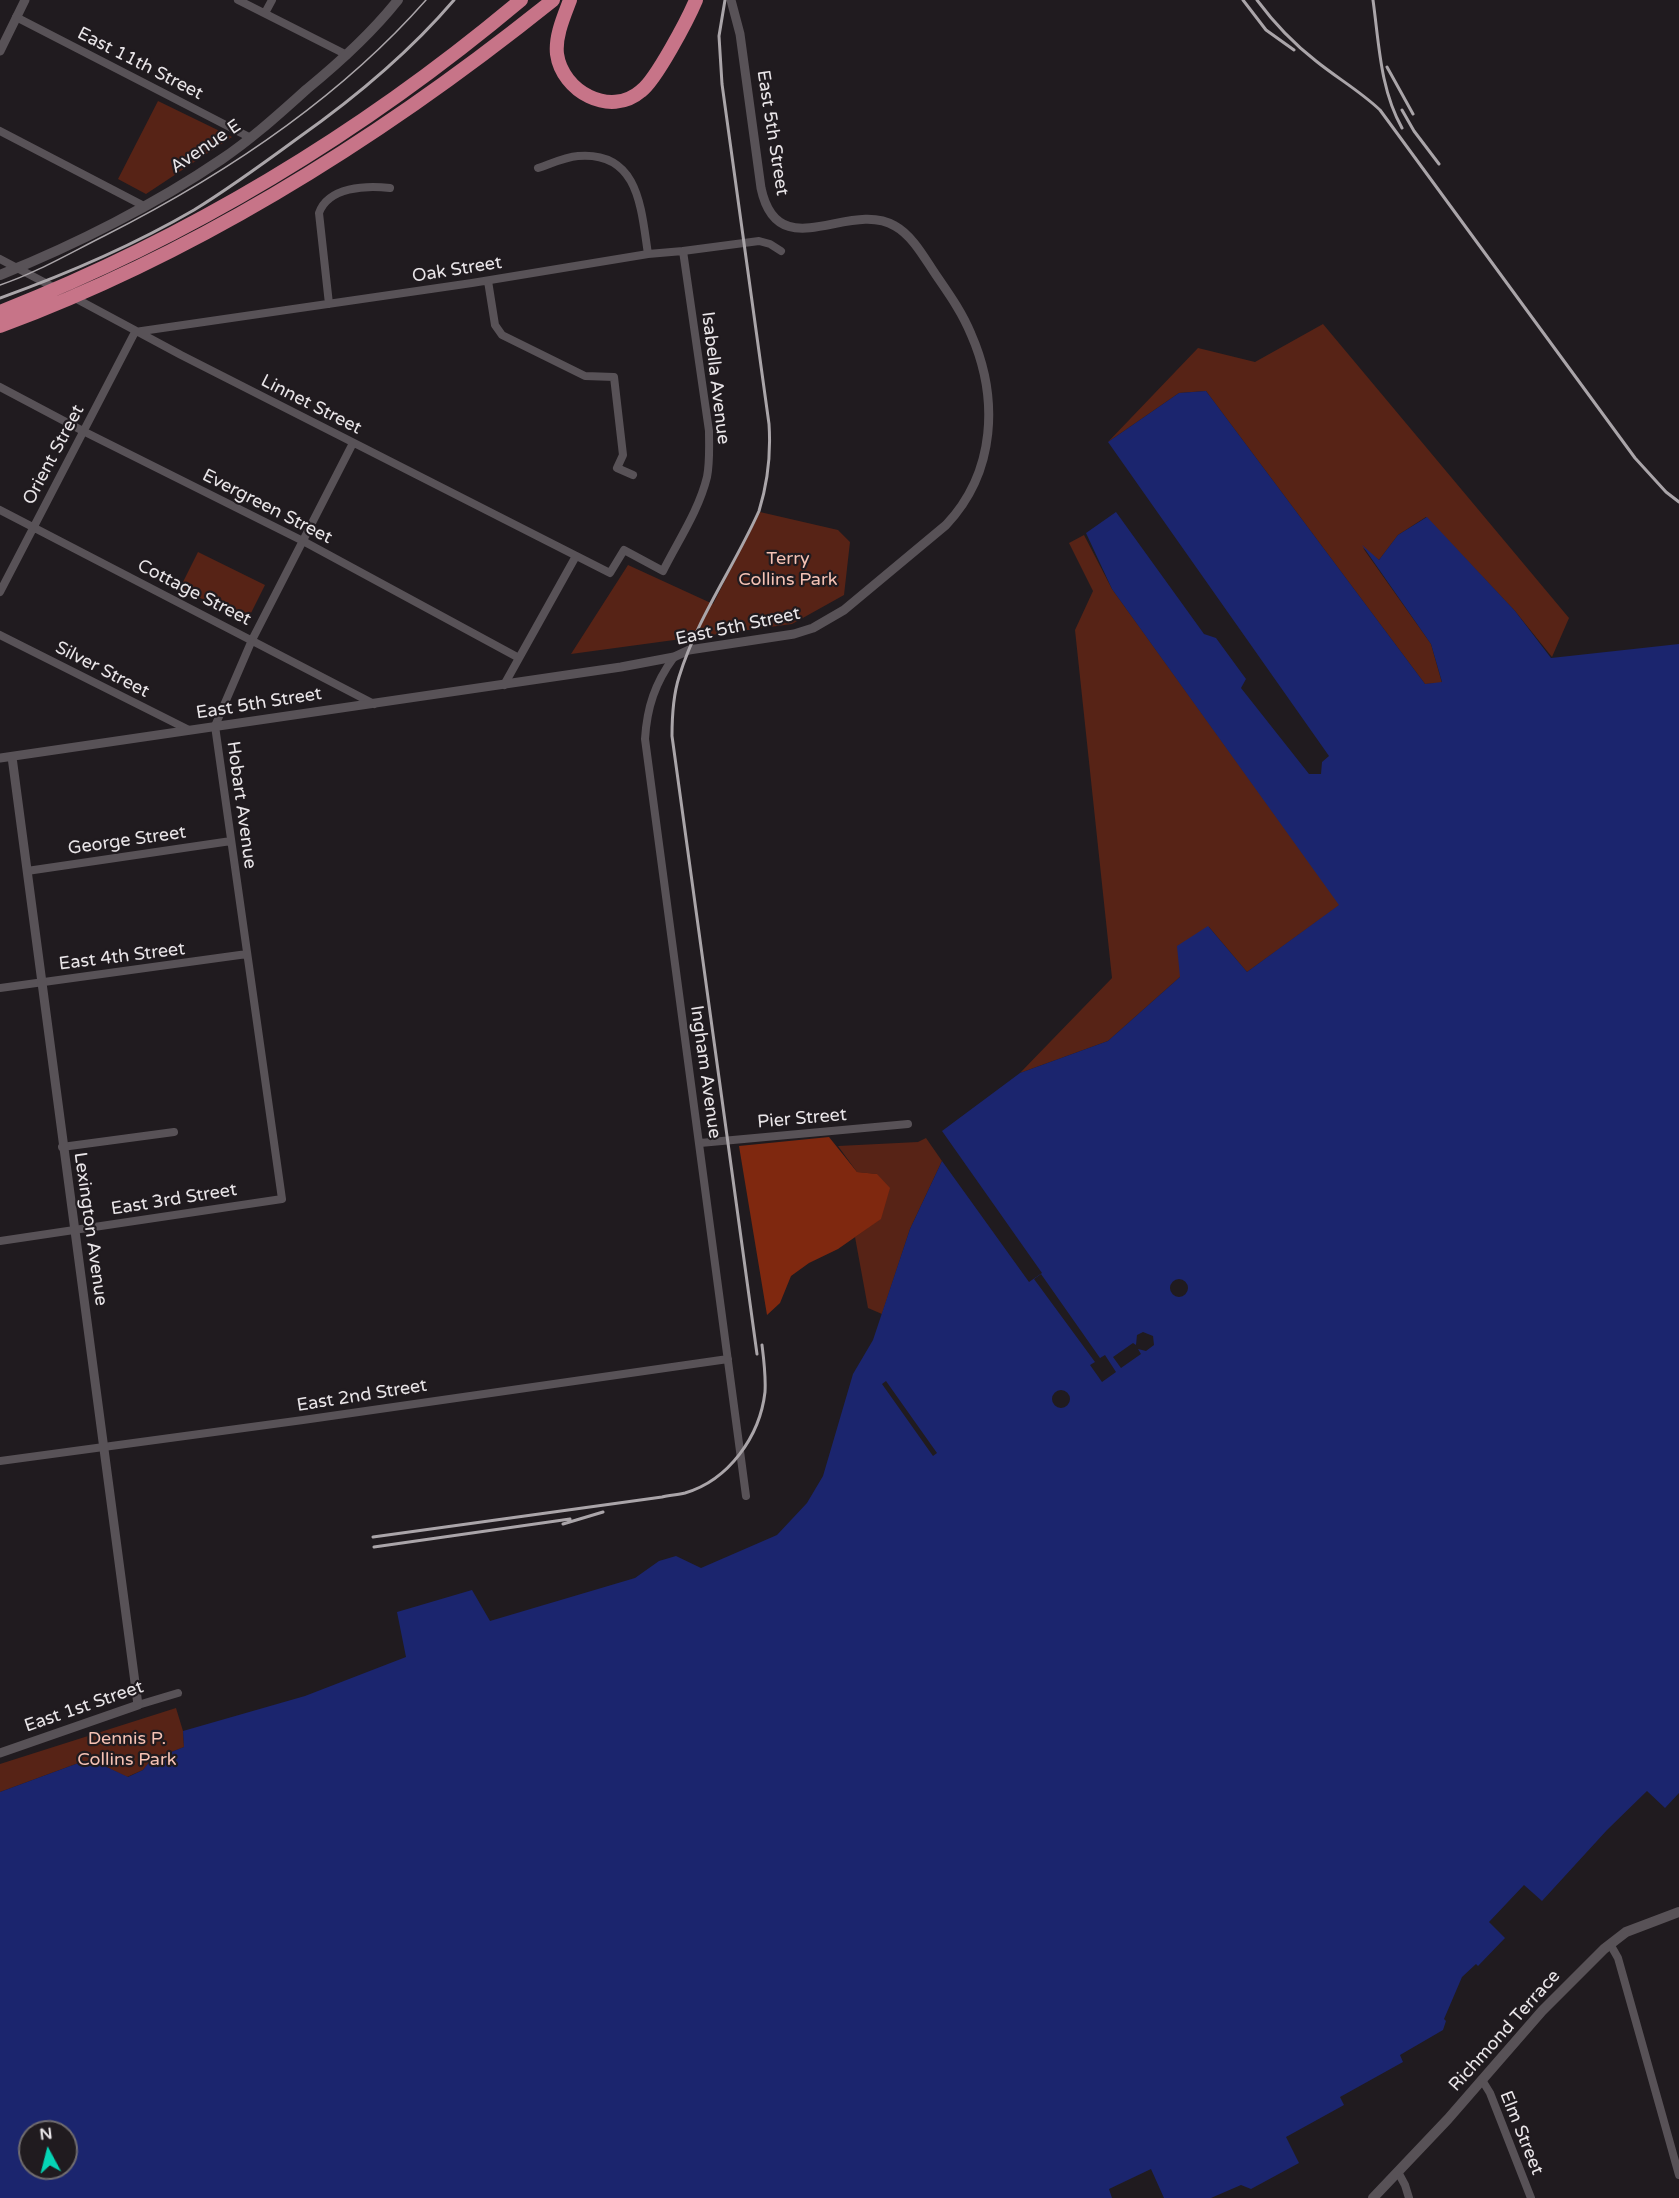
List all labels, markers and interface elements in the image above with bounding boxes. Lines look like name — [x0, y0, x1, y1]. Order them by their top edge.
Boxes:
street label: East 11th Street — [74, 23, 206, 105]
street label: East 5th Street — [751, 69, 793, 197]
street label: Avenue E — [167, 116, 245, 178]
street label: Oak Street — [411, 252, 503, 288]
street label: Isabella Avenue — [696, 310, 734, 446]
street label: Linnet Street — [257, 370, 365, 440]
street label: Orient Street — [19, 401, 89, 509]
street label: Evergreen Street — [198, 465, 336, 549]
park label: Terry Collins Park — [738, 548, 838, 590]
street label: Cottage Street — [134, 555, 254, 631]
street label: East 5th Street — [674, 603, 802, 651]
street label: Silver Street — [51, 637, 153, 703]
street label: East 5th Street — [195, 683, 323, 725]
street label: Hobart Avenue — [221, 740, 261, 870]
street label: George Street — [67, 822, 187, 860]
street label: East 4th Street — [58, 939, 186, 975]
street label: Ingham Avenue — [685, 1004, 725, 1140]
street label: Pier Street — [756, 1104, 848, 1134]
street label: Lexington Avenue — [69, 1151, 111, 1307]
street label: East 3rd Street — [110, 1179, 238, 1221]
street label: East 2nd Street — [295, 1375, 429, 1417]
street label: East 1st Street — [22, 1677, 146, 1737]
park label: Dennis P. Collins Park — [77, 1728, 177, 1770]
street label: Richmond Terrace — [1445, 1966, 1565, 2096]
street label: Elm Street — [1494, 2088, 1548, 2178]
north arrow — [18, 2120, 78, 2180]
text: N — [38, 2123, 54, 2145]

